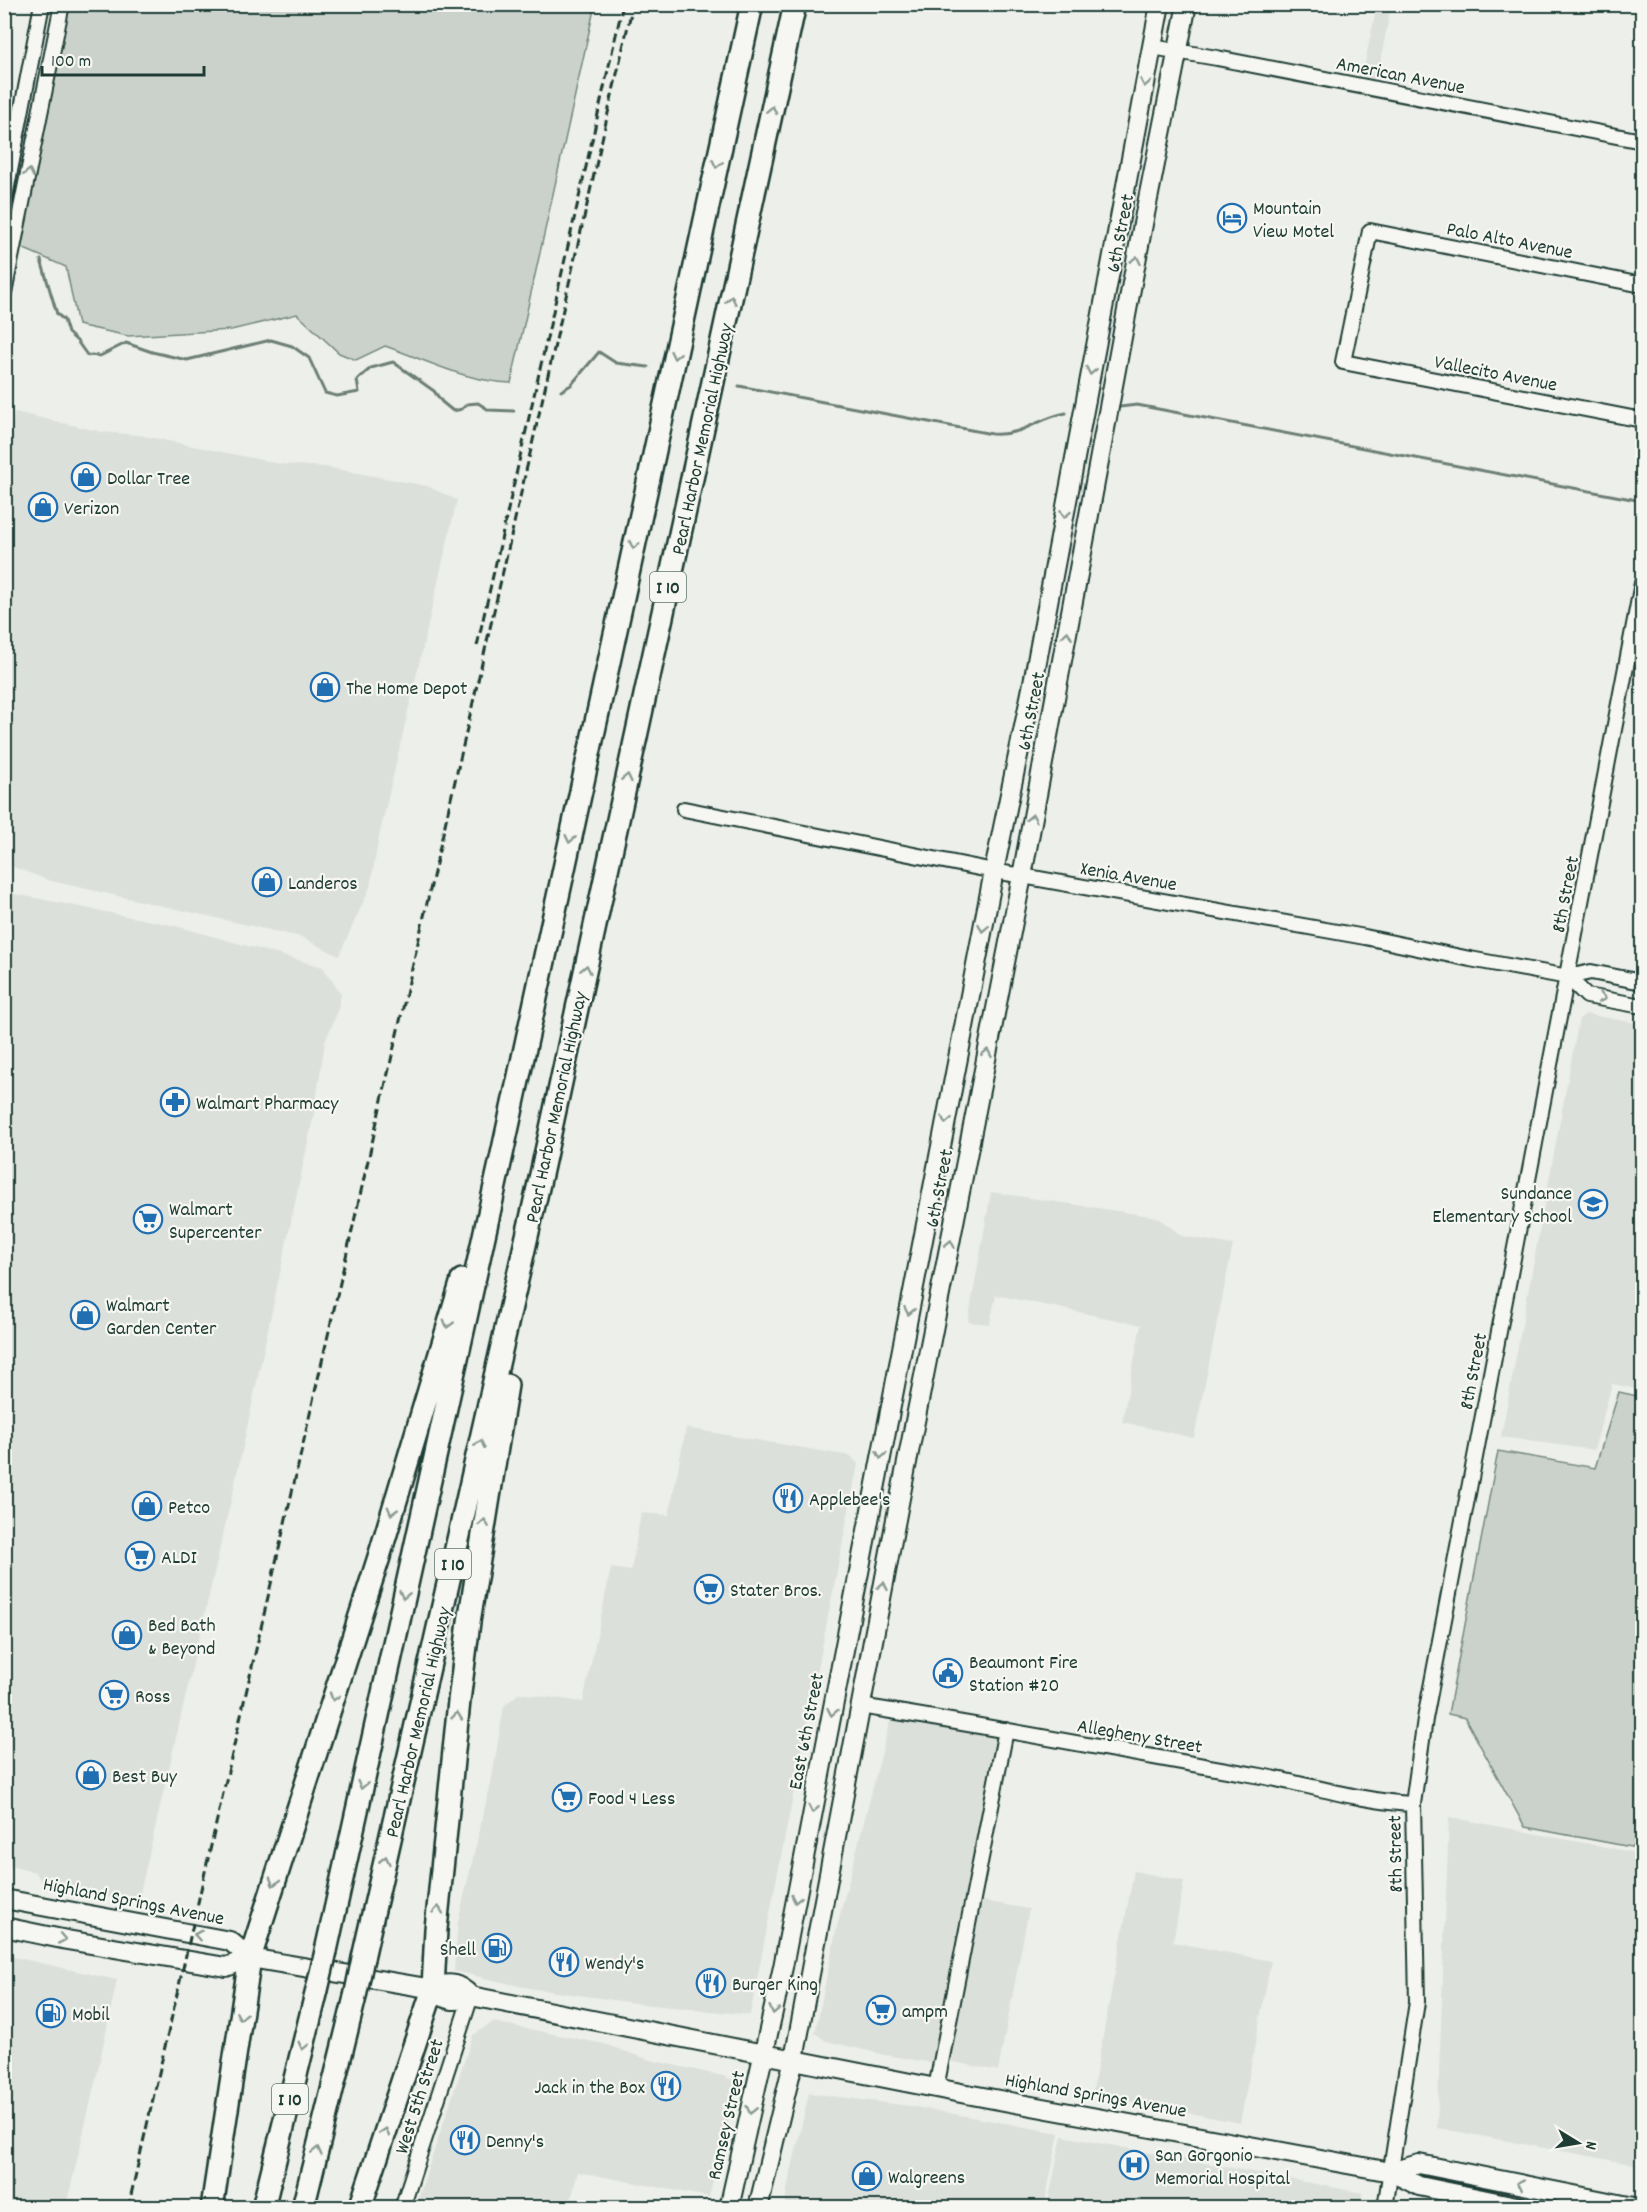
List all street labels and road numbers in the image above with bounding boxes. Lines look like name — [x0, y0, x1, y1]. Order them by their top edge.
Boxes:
street label: American Avenue — [1334, 51, 1467, 103]
street label: 6th Street — [1101, 192, 1143, 275]
street label: Palo Alto Avenue — [1444, 216, 1575, 268]
street label: Pearl Harbor Memorial Highway — [666, 321, 742, 558]
street label: Vallecito Avenue — [1432, 349, 1559, 401]
road number: I 10 — [650, 572, 686, 602]
street label: 6th Street — [1012, 670, 1054, 753]
street label: 8th Street — [1546, 854, 1588, 935]
street label: Xenia Avenue — [1078, 856, 1179, 900]
street label: Pearl Harbor Memorial Highway — [520, 989, 596, 1226]
street label: 6th Street — [920, 1147, 962, 1230]
street label: 8th Street — [1454, 1331, 1496, 1412]
road number: I 10 — [435, 1549, 471, 1579]
street label: Pearl Harbor Memorial Highway — [380, 1604, 460, 1841]
street label: East 6th Street — [783, 1671, 833, 1792]
street label: Allegheny Street — [1075, 1713, 1204, 1763]
street label: 8th Street — [1382, 1815, 1412, 1893]
street label: Highland Springs Avenue — [40, 1872, 227, 1934]
street label: West 5th Street — [389, 2036, 453, 2158]
street label: Highland Springs Avenue — [1002, 2067, 1189, 2127]
street label: Ramsey Street — [702, 2068, 754, 2183]
road number: I 10 — [272, 2084, 308, 2114]

